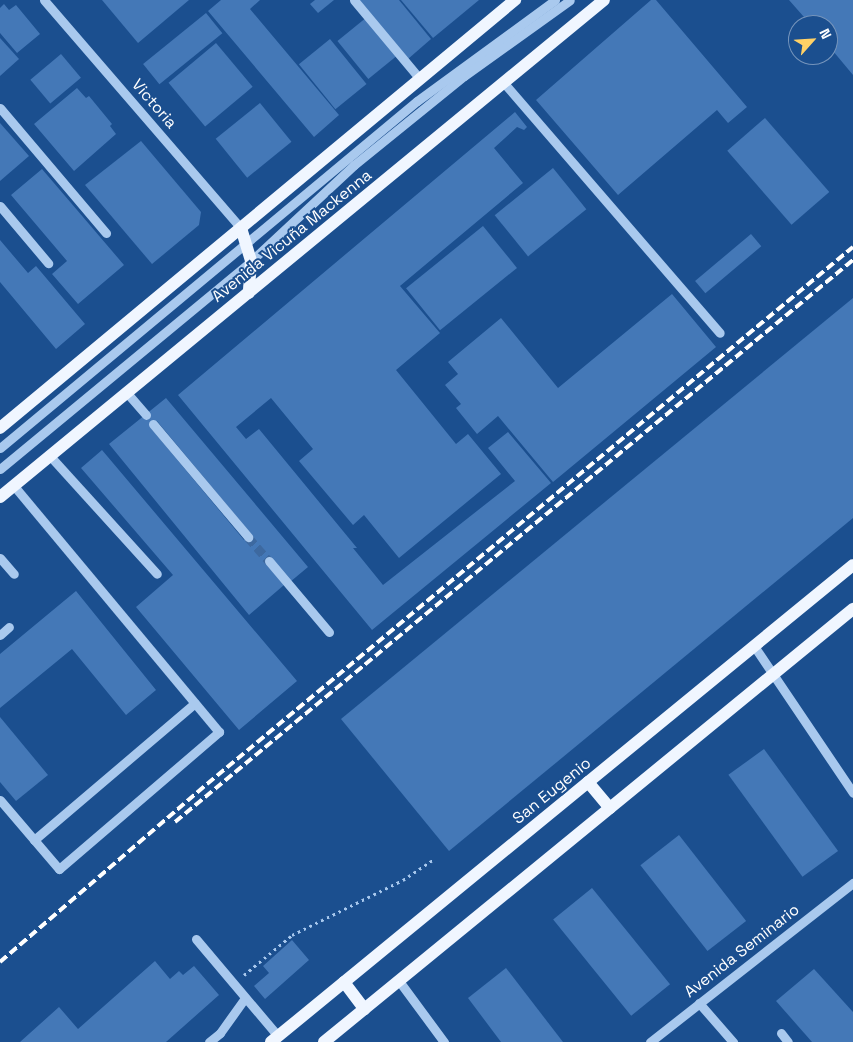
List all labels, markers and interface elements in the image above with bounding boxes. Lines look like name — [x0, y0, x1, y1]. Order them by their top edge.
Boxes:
north arrow — [788, 15, 838, 65]
text: N — [815, 26, 836, 42]
street label: Victoria — [127, 75, 181, 133]
street label: Avenida Vicuña Mackenna — [208, 166, 376, 306]
street label: San Eugenio — [509, 754, 595, 828]
street label: Avenida Seminario — [681, 900, 803, 1002]

